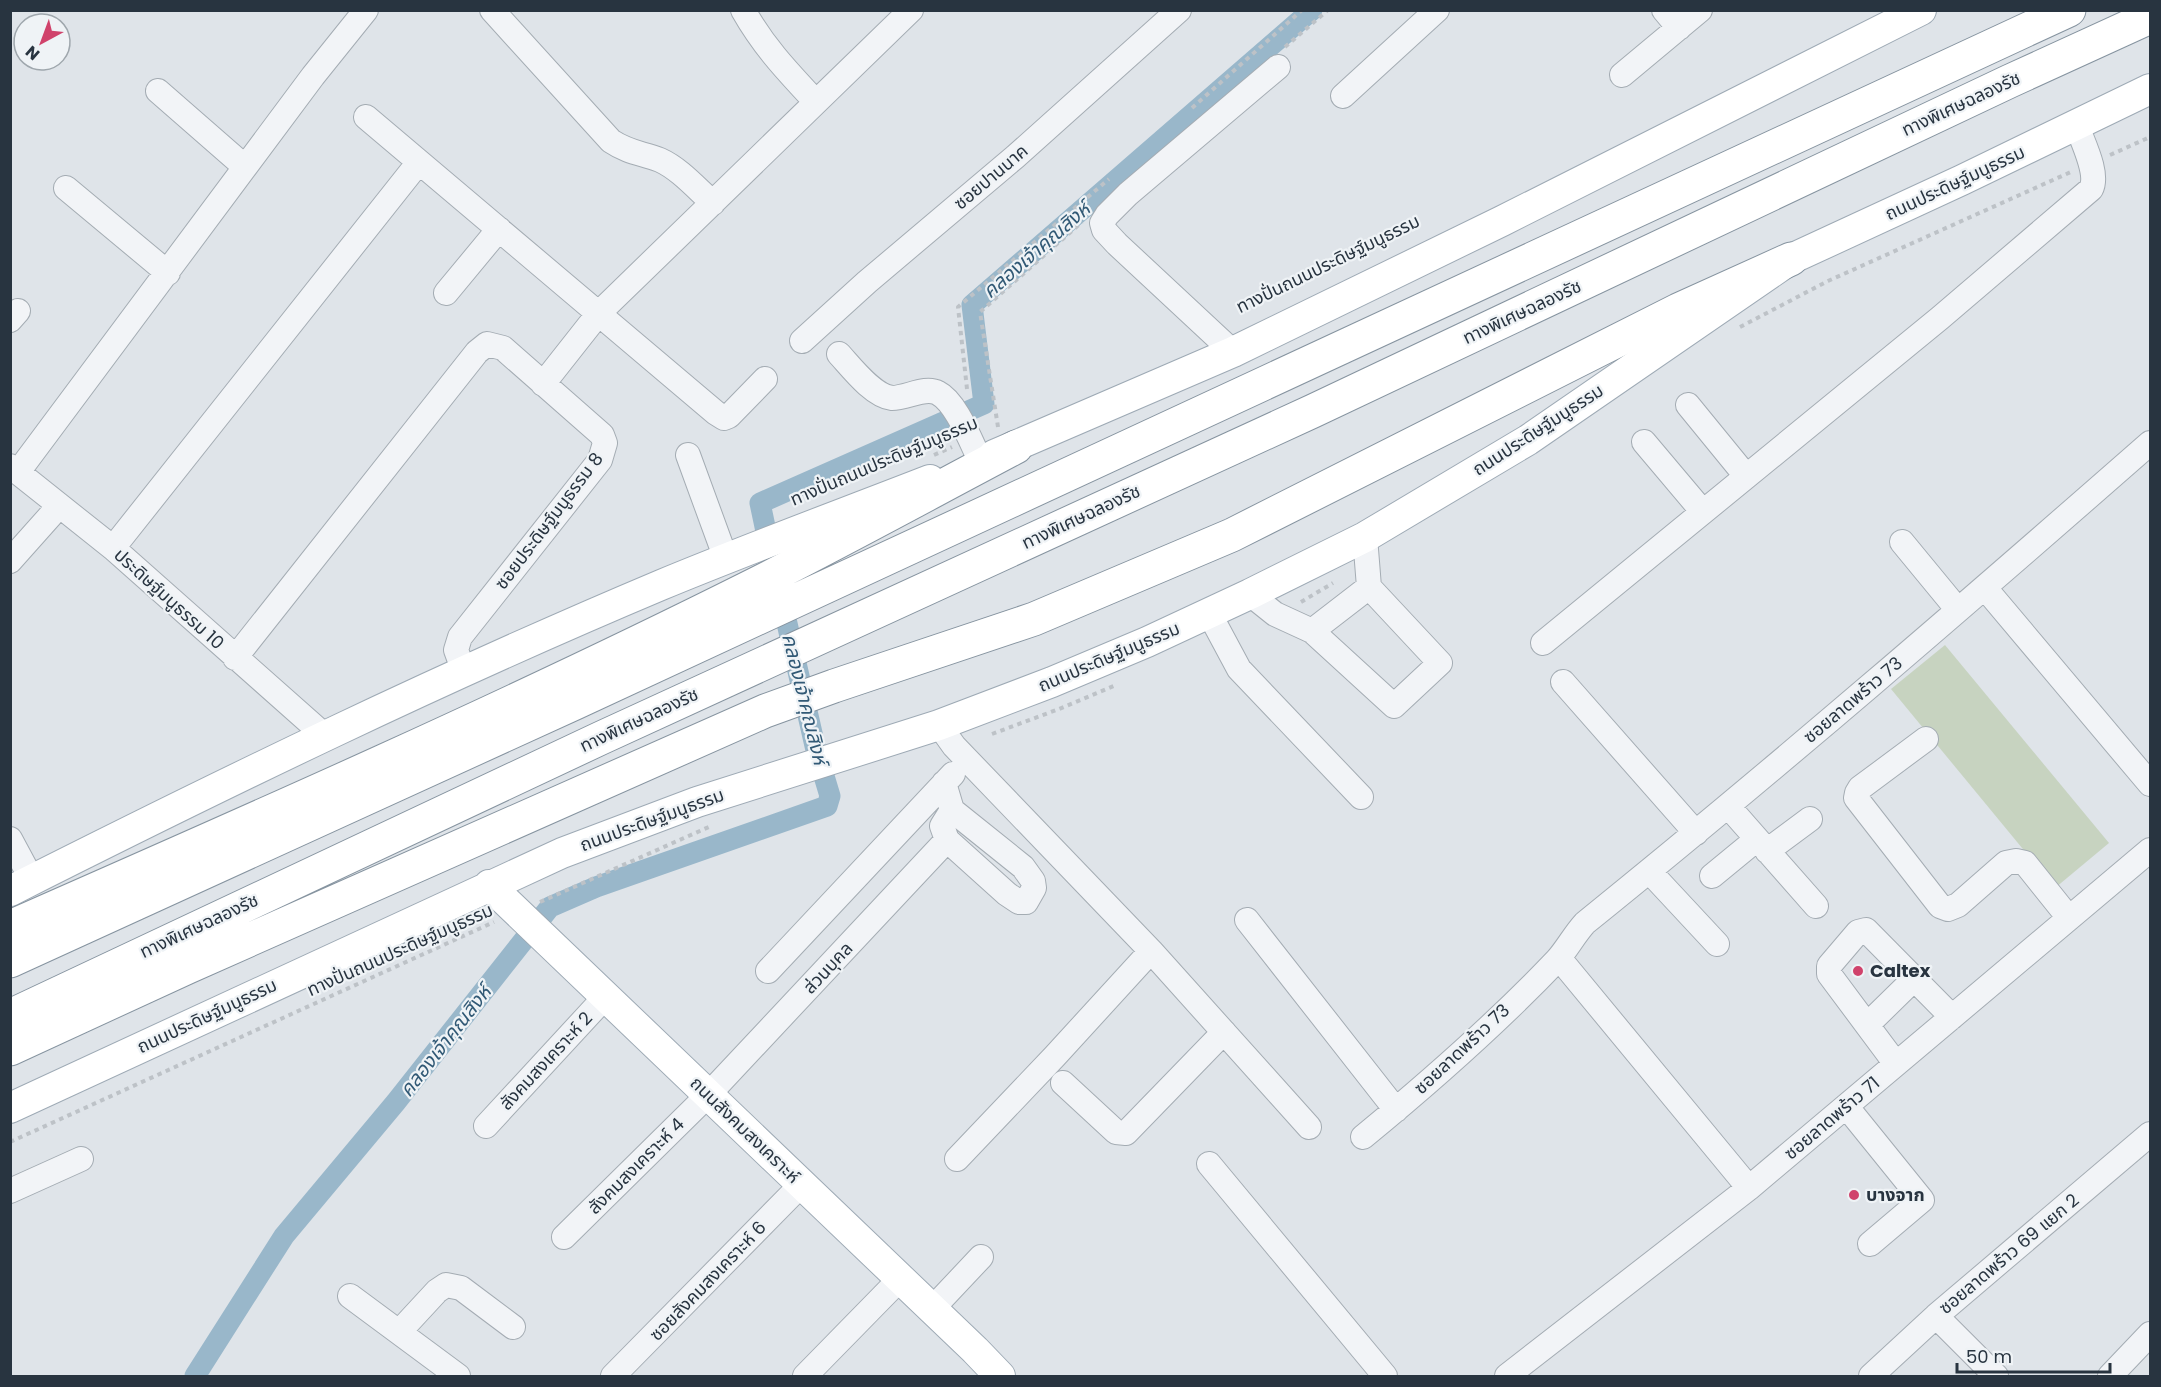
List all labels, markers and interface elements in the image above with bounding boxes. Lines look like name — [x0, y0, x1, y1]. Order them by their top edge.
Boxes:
north arrow — [12, 12, 72, 72]
text: N — [20, 40, 45, 66]
street label: ทางพิเศษฉลองรัช — [1897, 65, 2024, 142]
street label: ซอยปานนาค — [948, 138, 1033, 215]
street label: ถนนประดิษฐ์มนูธรรม — [1881, 139, 2029, 226]
water label: คลองเจ้าคุณสิงห์ — [976, 192, 1099, 305]
street label: ทางปั่นถนนประดิษฐ์มนูธรรม — [1232, 208, 1424, 319]
street label: ทางพิเศษฉลองรัช — [1458, 273, 1585, 350]
street label: ถนนประดิษฐ์มนูธรรม — [1467, 378, 1608, 481]
street label: ทางปั่นถนนประดิษฐ์มนูธรรม — [786, 410, 981, 511]
street label: ซอยประดิษฐ์มนูธรรม 8 — [489, 447, 609, 594]
street label: ทางพิเศษฉลองรัช — [1017, 478, 1144, 555]
street label: ประดิษฐ์มนูธรรม 10 — [109, 542, 230, 655]
street label: ถนนประดิษฐ์มนูธรรม — [1034, 615, 1183, 698]
water label: คลองเจ้าคุณสิงห์ — [775, 630, 836, 772]
street label: ซอยลาดพร้าว 73 — [1798, 651, 1908, 749]
street label: ทางพิเศษฉลองรัช — [575, 681, 702, 758]
street label: ถนนประดิษฐ์มนูธรรม — [576, 782, 727, 857]
street label: ทางพิเศษฉลองรัช — [135, 887, 262, 964]
street label: ทางปั่นถนนประดิษฐ์มนูธรรม — [303, 897, 497, 1002]
street label: ส่วนบุคล — [797, 936, 858, 999]
place label: Caltex — [1870, 958, 1931, 983]
marker: Caltex — [1851, 964, 1865, 978]
street label: ถนนประดิษฐ์มนูธรรม — [133, 972, 281, 1059]
water label: คลองเจ้าคุณสิงห์ — [393, 976, 500, 1103]
street label: ซอยลาดพร้าว 73 — [1408, 998, 1515, 1100]
street label: สังคมสงเคราะห์ 2 — [493, 1006, 598, 1115]
street label: ซอยลาดพร้าว 71 — [1779, 1070, 1885, 1165]
street label: ถนนสังคมสงเคราะห์ — [685, 1071, 806, 1189]
street label: สังคมสงเคราะห์ 4 — [582, 1112, 689, 1219]
place label: บางจาก — [1866, 1182, 1925, 1207]
marker: บางจาก — [1847, 1188, 1861, 1202]
street label: ซอยลาดพร้าว 69 แยก 2 — [1933, 1188, 2084, 1320]
street label: ซอยสังคมสงเคราะห์ 6 — [644, 1215, 772, 1346]
scale bar — [1957, 1336, 2110, 1374]
text: 50 m — [1966, 1344, 2012, 1369]

